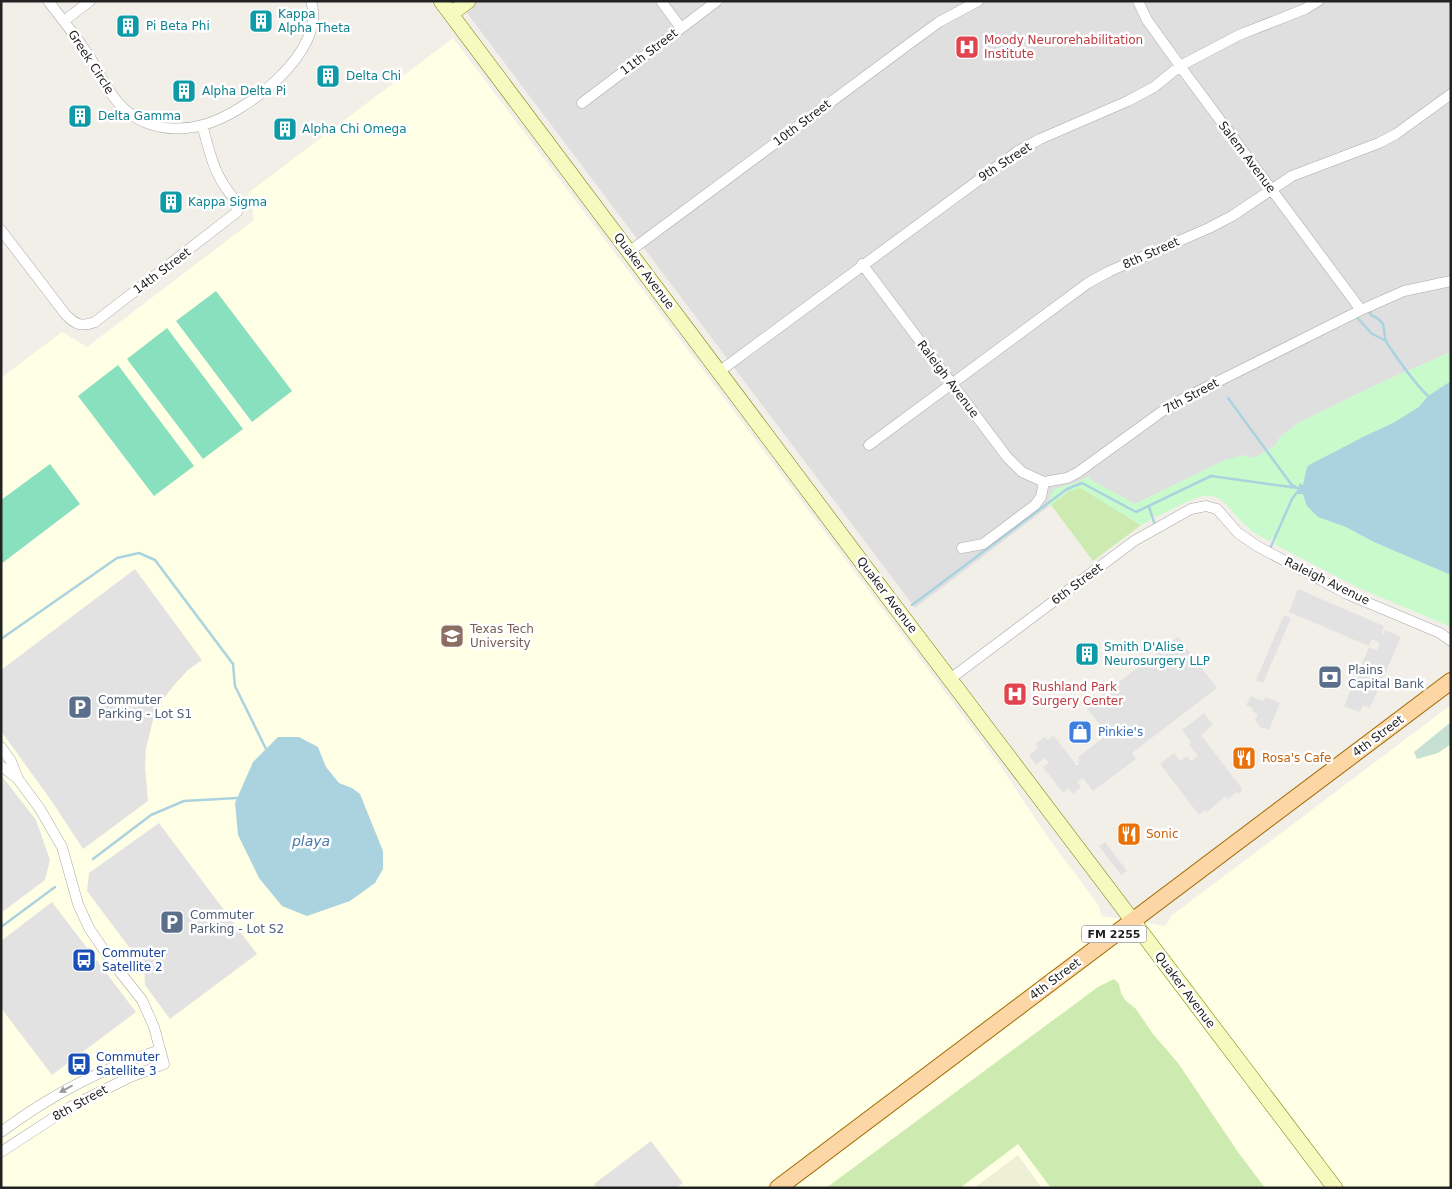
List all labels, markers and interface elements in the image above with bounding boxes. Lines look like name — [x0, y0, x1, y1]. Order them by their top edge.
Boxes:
place label: Kappa Alpha Theta — [278, 7, 350, 35]
building icon: Kappa Alpha Theta — [248, 8, 274, 34]
building icon: Pi Beta Phi — [115, 13, 141, 39]
place label: Pi Beta Phi — [146, 19, 210, 33]
street label: 11th Street — [618, 26, 681, 78]
street label: Greek Circle — [65, 27, 117, 97]
place label: Moody Neurorehabilitation Institute — [984, 33, 1143, 61]
hospital icon: Moody Neurorehabilitation Institute — [954, 34, 980, 60]
building icon: Delta Chi — [315, 63, 341, 89]
place label: Delta Chi — [346, 69, 401, 83]
building icon: Alpha Delta Pi — [171, 78, 197, 104]
place label: Alpha Delta Pi — [202, 84, 286, 98]
street label: 10th Street — [771, 97, 834, 149]
building icon: Delta Gamma — [67, 103, 93, 129]
place label: Delta Gamma — [98, 109, 181, 123]
building icon: Alpha Chi Omega — [272, 116, 298, 142]
street label: Salem Avenue — [1216, 119, 1278, 195]
place label: Alpha Chi Omega — [302, 122, 407, 136]
street label: 9th Street — [976, 140, 1034, 184]
building icon: Kappa Sigma — [158, 189, 184, 215]
place label: Kappa Sigma — [188, 195, 267, 209]
street label: Quaker Avenue — [611, 230, 677, 312]
street label: 8th Street — [1121, 234, 1182, 272]
street label: 14th Street — [131, 245, 194, 297]
street label: Raleigh Avenue — [914, 338, 982, 420]
street label: 7th Street — [1161, 376, 1221, 416]
street label: Quaker Avenue — [854, 554, 920, 636]
street label: Raleigh Avenue — [1282, 554, 1372, 608]
street label: 6th Street — [1049, 560, 1105, 608]
place label: Texas Tech University — [469, 622, 534, 650]
school or university icon: Texas Tech University — [439, 623, 465, 649]
place label: Smith D'Alise Neurosurgery LLP — [1104, 640, 1210, 668]
building icon: Smith D'Alise Neurosurgery LLP — [1074, 641, 1100, 667]
place label: Plains Capital Bank — [1348, 663, 1424, 691]
bank icon: Plains Capital Bank — [1317, 664, 1343, 690]
place label: Rushland Park Surgery Center — [1032, 680, 1123, 708]
hospital icon: Rushland Park Surgery Center — [1002, 681, 1028, 707]
place label: Commuter Parking - Lot S1 — [98, 693, 192, 721]
parking icon: Commuter Parking - Lot S1 — [67, 694, 93, 720]
street label: 4th Street — [1350, 712, 1406, 760]
shop icon: Pinkie's — [1067, 719, 1093, 745]
place label: Pinkie's — [1098, 725, 1143, 739]
restaurant icon: Rosa's Cafe — [1231, 745, 1257, 771]
place label: Rosa's Cafe — [1262, 751, 1331, 765]
restaurant icon: Sonic — [1116, 821, 1142, 847]
place label: Sonic — [1146, 827, 1179, 841]
water label: playa — [291, 833, 330, 849]
place label: Commuter Parking - Lot S2 — [190, 908, 284, 936]
parking icon: Commuter Parking - Lot S2 — [159, 909, 185, 935]
road number: FM 2255 — [1082, 926, 1146, 942]
place label: Commuter Satellite 2 — [102, 946, 166, 974]
bus stop icon: Commuter Satellite 2 — [71, 947, 97, 973]
street label: Quaker Avenue — [1152, 949, 1218, 1031]
street label: 4th Street — [1027, 955, 1083, 1003]
place label: Commuter Satellite 3 — [96, 1050, 160, 1078]
bus stop icon: Commuter Satellite 3 — [66, 1051, 92, 1077]
street label: 8th Street — [50, 1082, 110, 1124]
one-way arrow — [59, 1085, 73, 1093]

